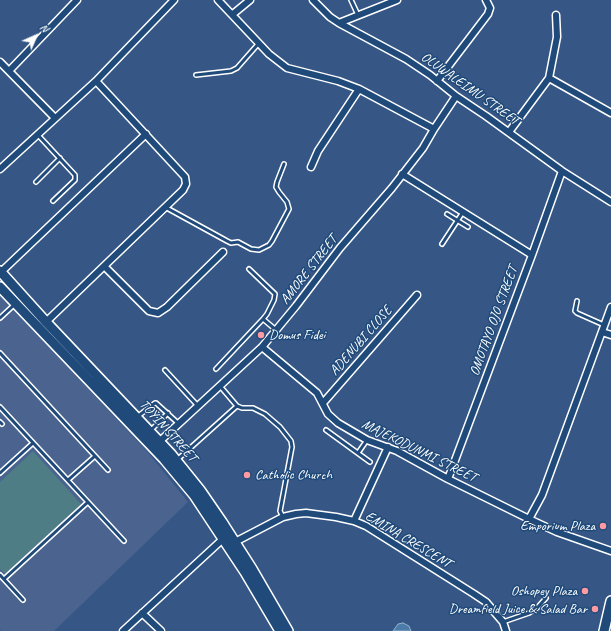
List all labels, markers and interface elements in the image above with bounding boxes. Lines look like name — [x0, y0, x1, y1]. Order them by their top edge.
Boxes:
north arrow — [16, 16, 56, 56]
text: N — [37, 20, 52, 35]
street label: OLUWALEIMU STREET — [418, 49, 522, 129]
street label: AMORE STREET — [277, 232, 341, 308]
street label: OMOTAYO OJO STREET — [466, 264, 522, 378]
street label: ADENUBI CLOSE — [326, 303, 396, 379]
place label: Domus Fidei — [269, 327, 325, 343]
marker: Domus Fidei — [256, 330, 266, 340]
street label: TOYIN STREET — [136, 396, 200, 466]
street label: MAJEKODUNMI STREET — [359, 416, 479, 486]
place label: Catholic Church — [255, 467, 332, 483]
marker: Catholic Church — [242, 470, 252, 480]
street label: EMINA CRESCENT — [362, 508, 454, 572]
place label: Emporium Plaza — [520, 518, 595, 534]
marker: Emporium Plaza — [598, 521, 608, 531]
place label: Oshopey Plaza — [511, 583, 577, 599]
marker: Oshopey Plaza — [580, 586, 590, 596]
place label: Dreamfield Juice & Salad Bar — [449, 601, 587, 617]
marker: Dreamfield Juice & Salad Bar — [590, 604, 600, 614]

